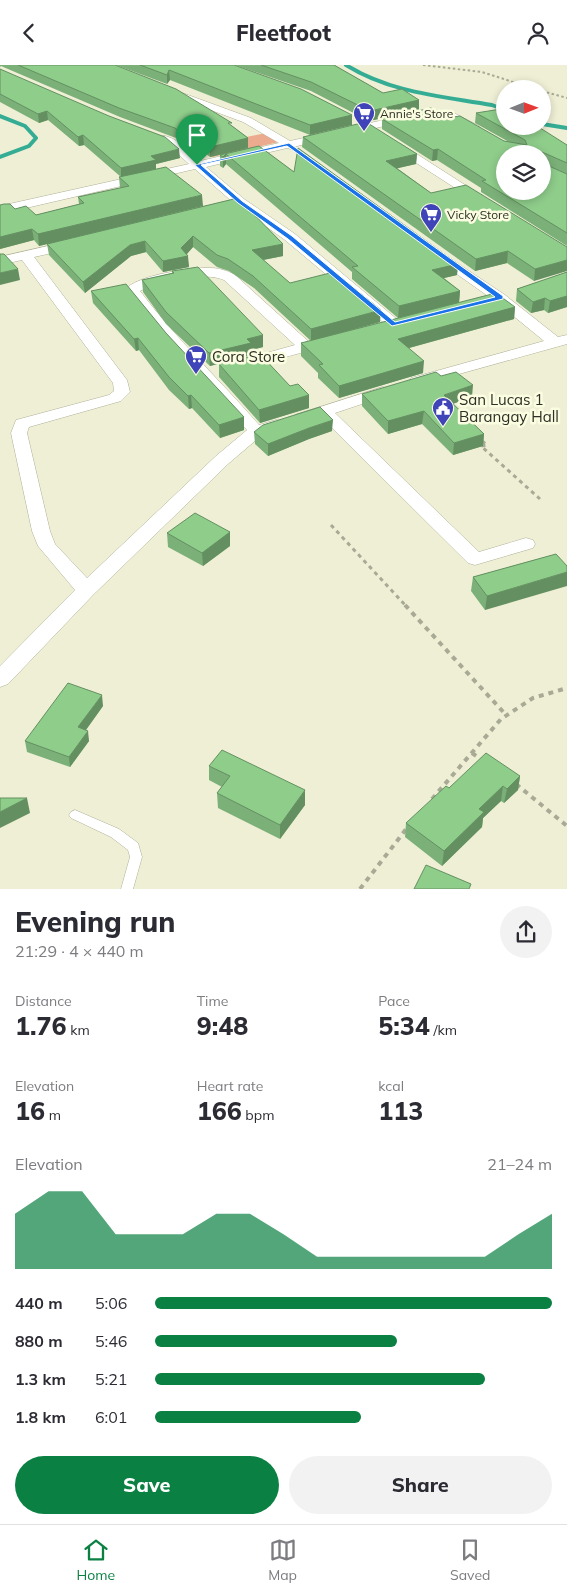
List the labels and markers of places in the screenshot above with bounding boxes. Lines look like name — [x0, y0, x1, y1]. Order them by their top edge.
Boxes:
supermarket icon: Annie's Store — [352, 101, 376, 132]
place label: Annie's Store — [380, 106, 453, 121]
pin — [176, 114, 218, 165]
supermarket icon: Vicky Store — [419, 202, 443, 233]
place label: Vicky Store — [447, 207, 509, 222]
supermarket icon: Cora Store — [184, 344, 208, 375]
place label: Cora Store — [212, 347, 285, 366]
place label: San Lucas 1 Barangay Hall — [459, 390, 559, 426]
public building icon: San Lucas 1 Barangay Hall — [431, 396, 455, 427]

